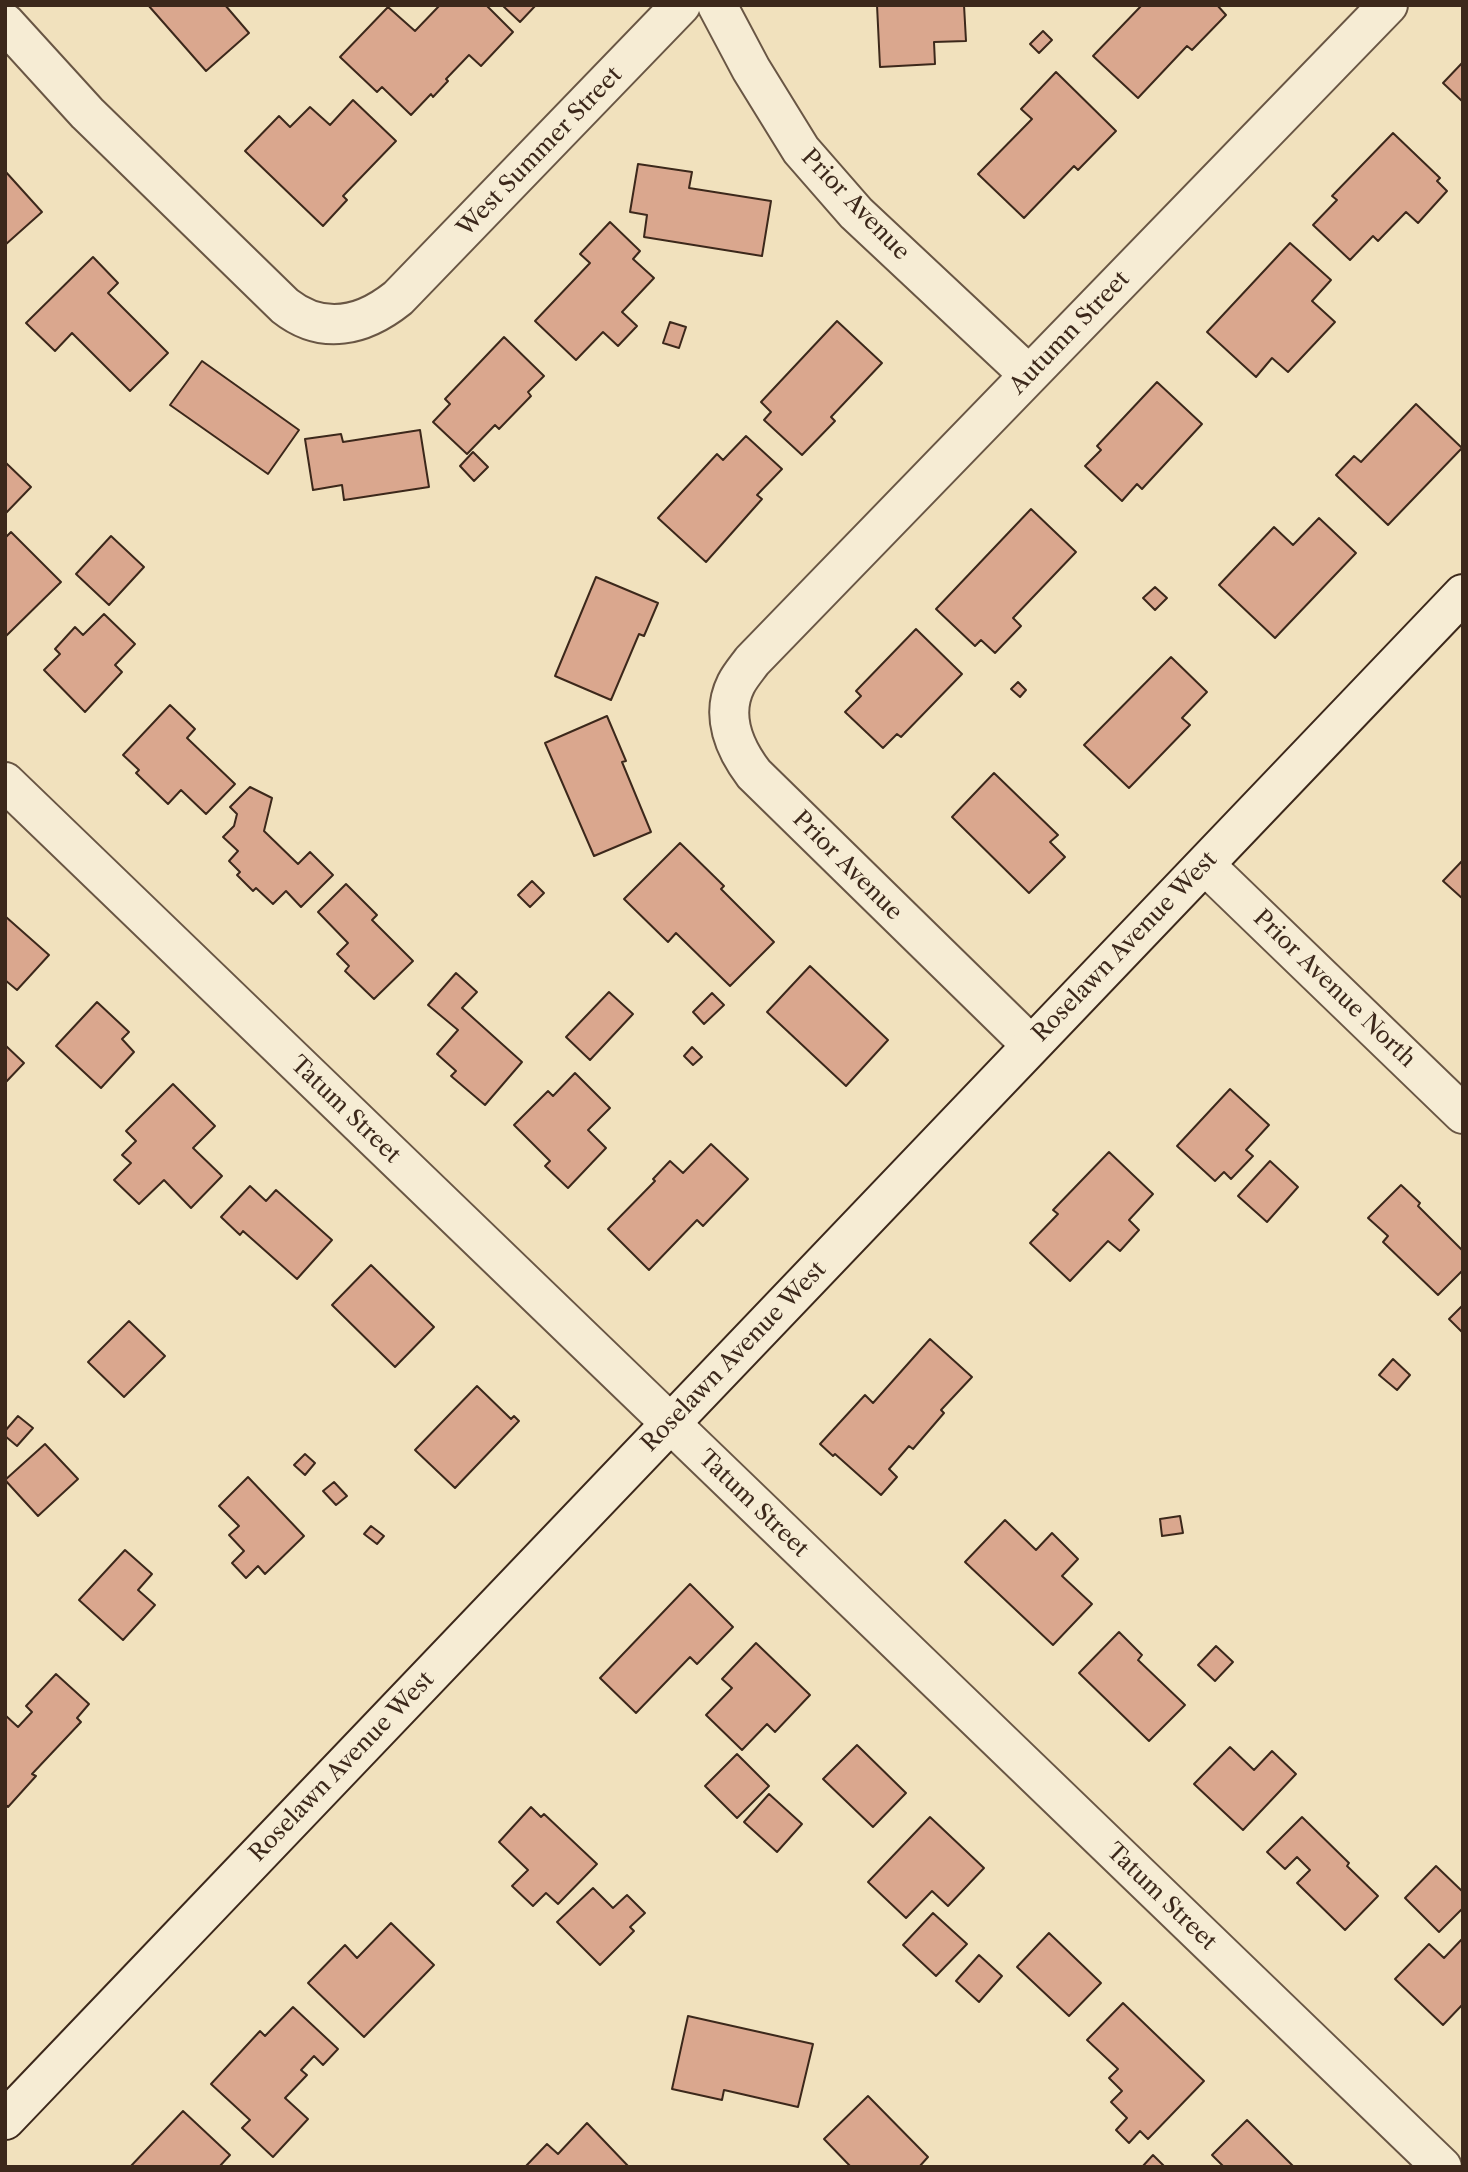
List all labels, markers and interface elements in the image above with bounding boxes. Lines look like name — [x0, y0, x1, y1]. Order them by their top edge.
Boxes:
street label: West Summer Street — [452, 62, 628, 242]
street label: Prior Avenue — [795, 144, 915, 266]
street label: Autumn Street — [1004, 266, 1136, 400]
street label: Prior Avenue — [786, 805, 908, 927]
street label: Roselawn Avenue West — [1027, 846, 1223, 1048]
street label: Prior Avenue North — [1247, 905, 1421, 1073]
street label: Tatum Street — [284, 1051, 406, 1169]
street label: Roselawn Avenue West — [636, 1256, 832, 1458]
street label: Tatum Street — [692, 1445, 814, 1563]
street label: Roselawn Avenue West — [244, 1666, 440, 1868]
street label: Tatum Street — [1100, 1838, 1222, 1956]

